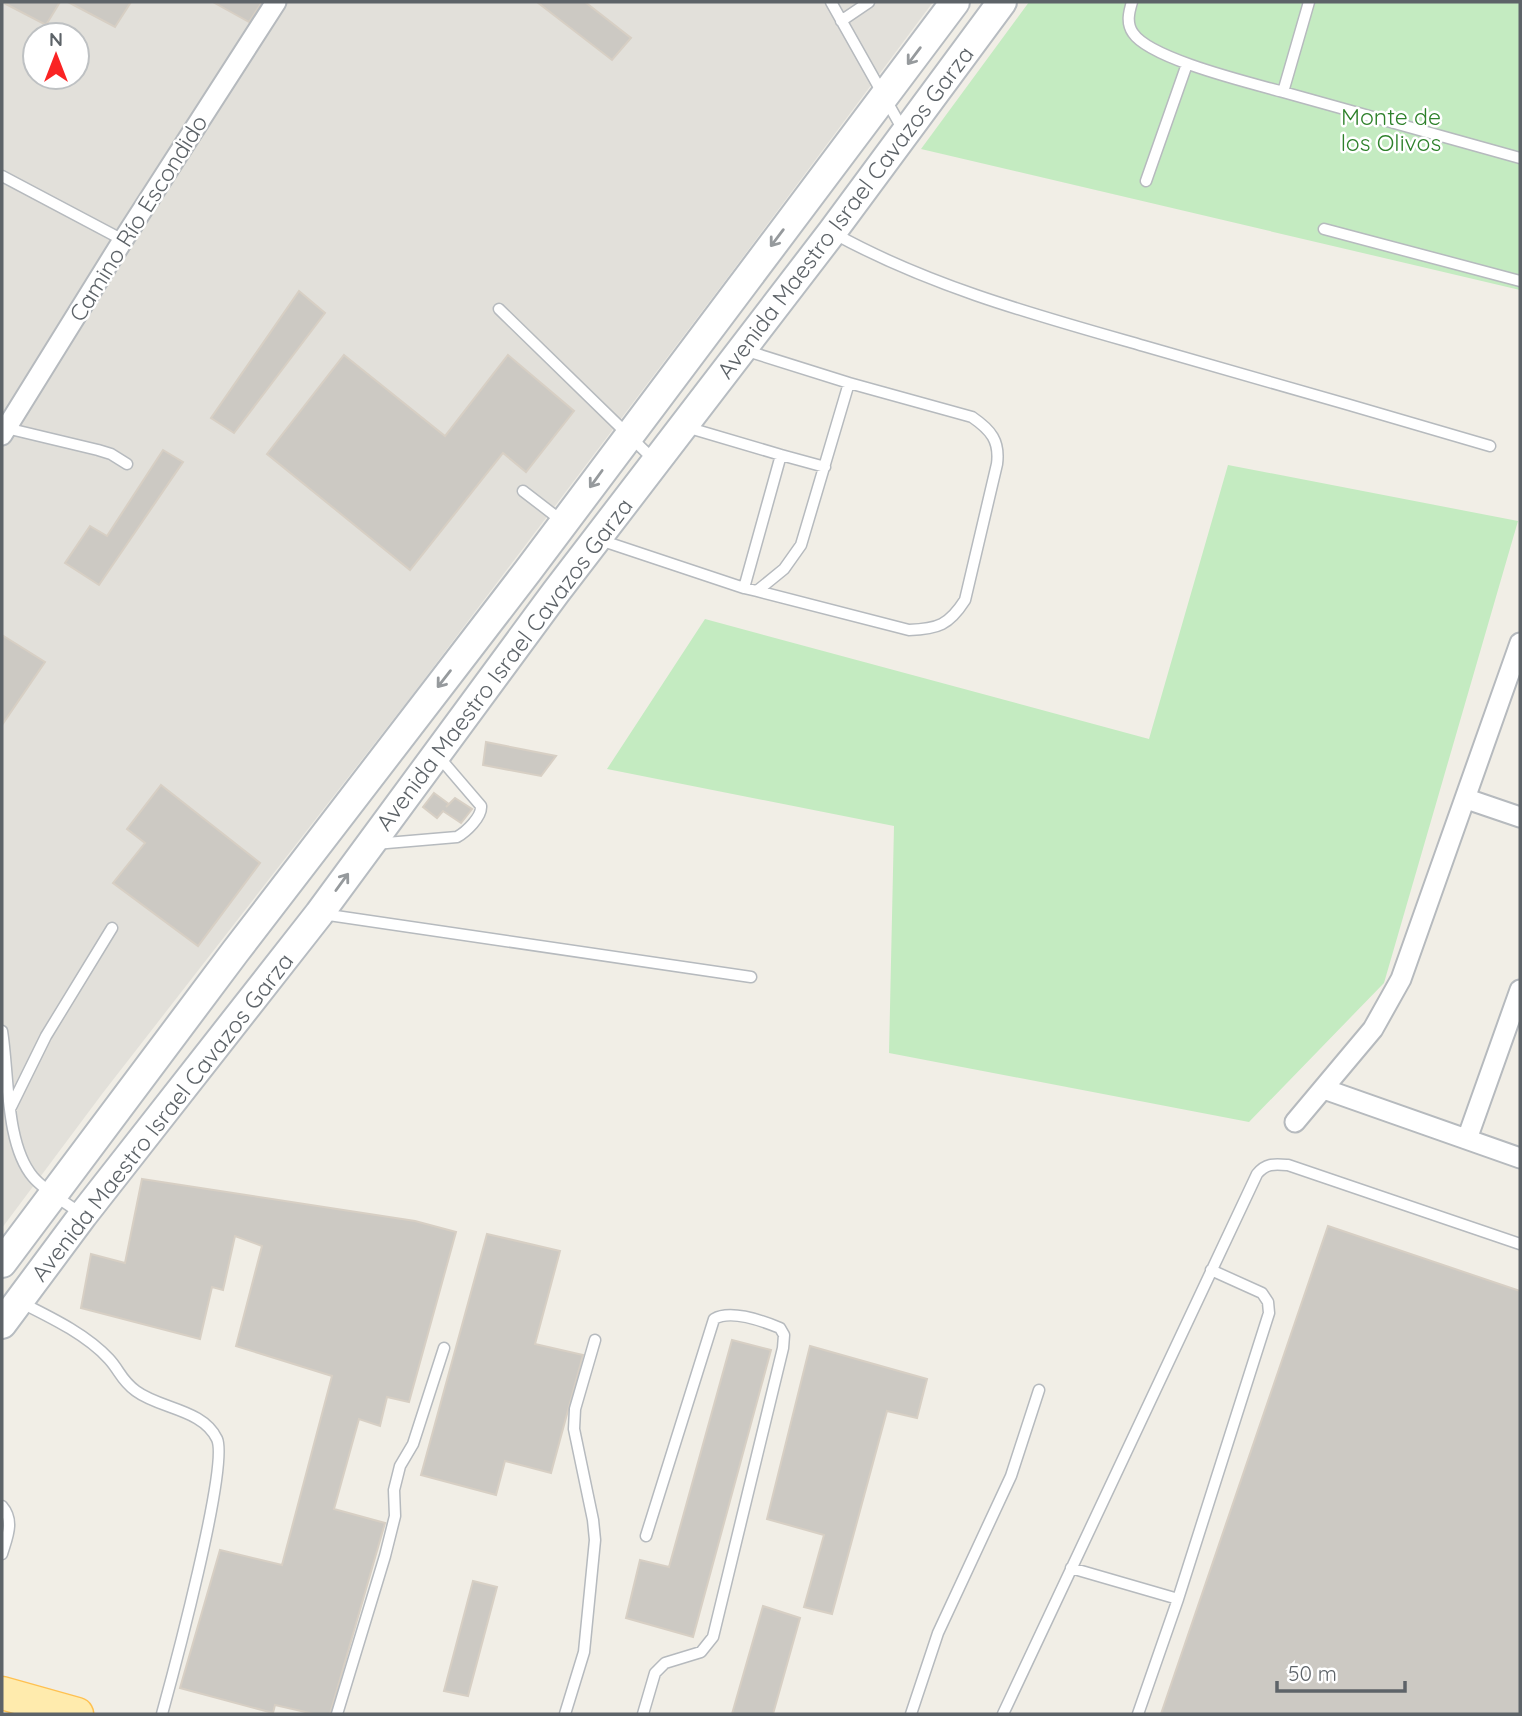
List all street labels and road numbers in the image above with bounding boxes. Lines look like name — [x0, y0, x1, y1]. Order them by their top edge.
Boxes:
street label: Avenida Maestro Israel Cavazos Garza — [710, 40, 980, 384]
street label: Camino Río Escondido — [63, 109, 213, 327]
street label: Avenida Maestro Israel Cavazos Garza — [369, 492, 639, 836]
street label: Avenida Maestro Israel Cavazos Garza — [25, 947, 299, 1287]

